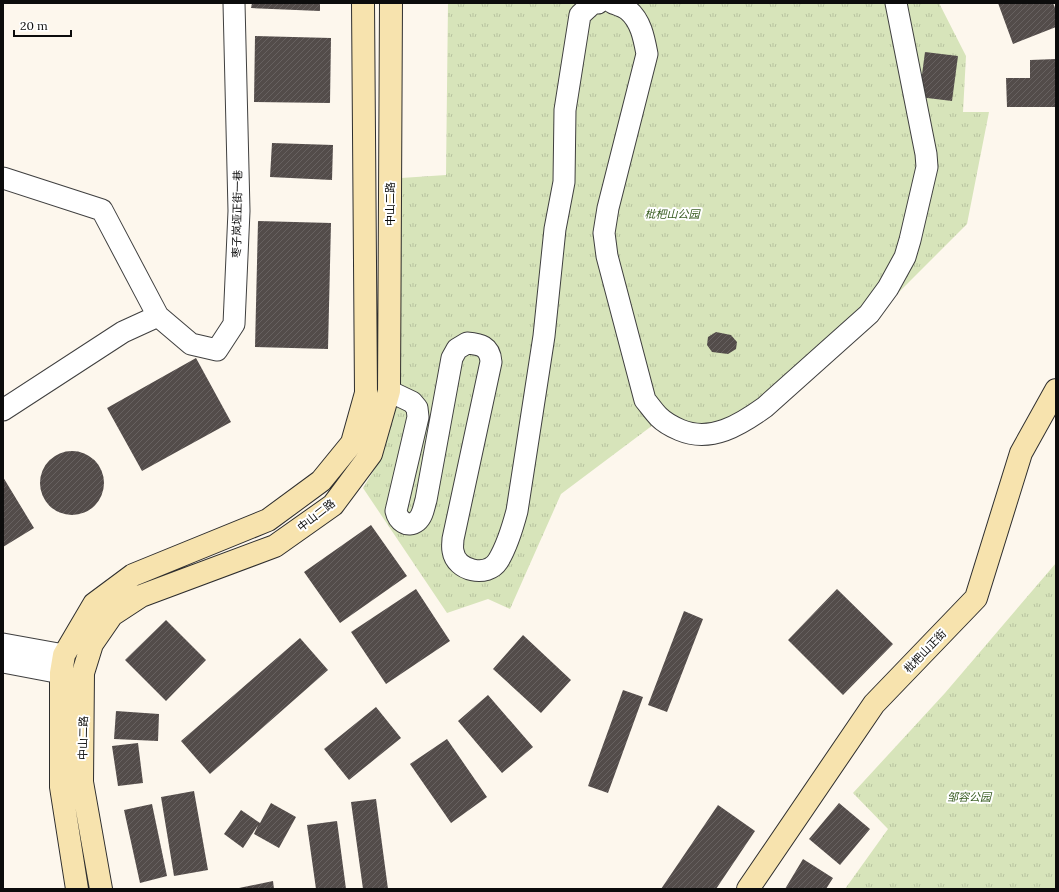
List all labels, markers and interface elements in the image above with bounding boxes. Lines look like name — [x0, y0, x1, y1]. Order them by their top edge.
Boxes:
scale bar — [14, 12, 71, 38]
text: 20 m — [20, 18, 48, 33]
street label: 枣子岚垭正街一巷 — [229, 170, 245, 258]
street label: 中山二路 — [383, 182, 397, 226]
park label: 枇杷山公园 — [645, 207, 701, 221]
street label: 中山二路 — [294, 496, 338, 534]
street label: 枇杷山正街 — [901, 626, 949, 676]
street label: 中山二路 — [76, 716, 90, 760]
park label: 邹容公园 — [947, 790, 993, 804]

